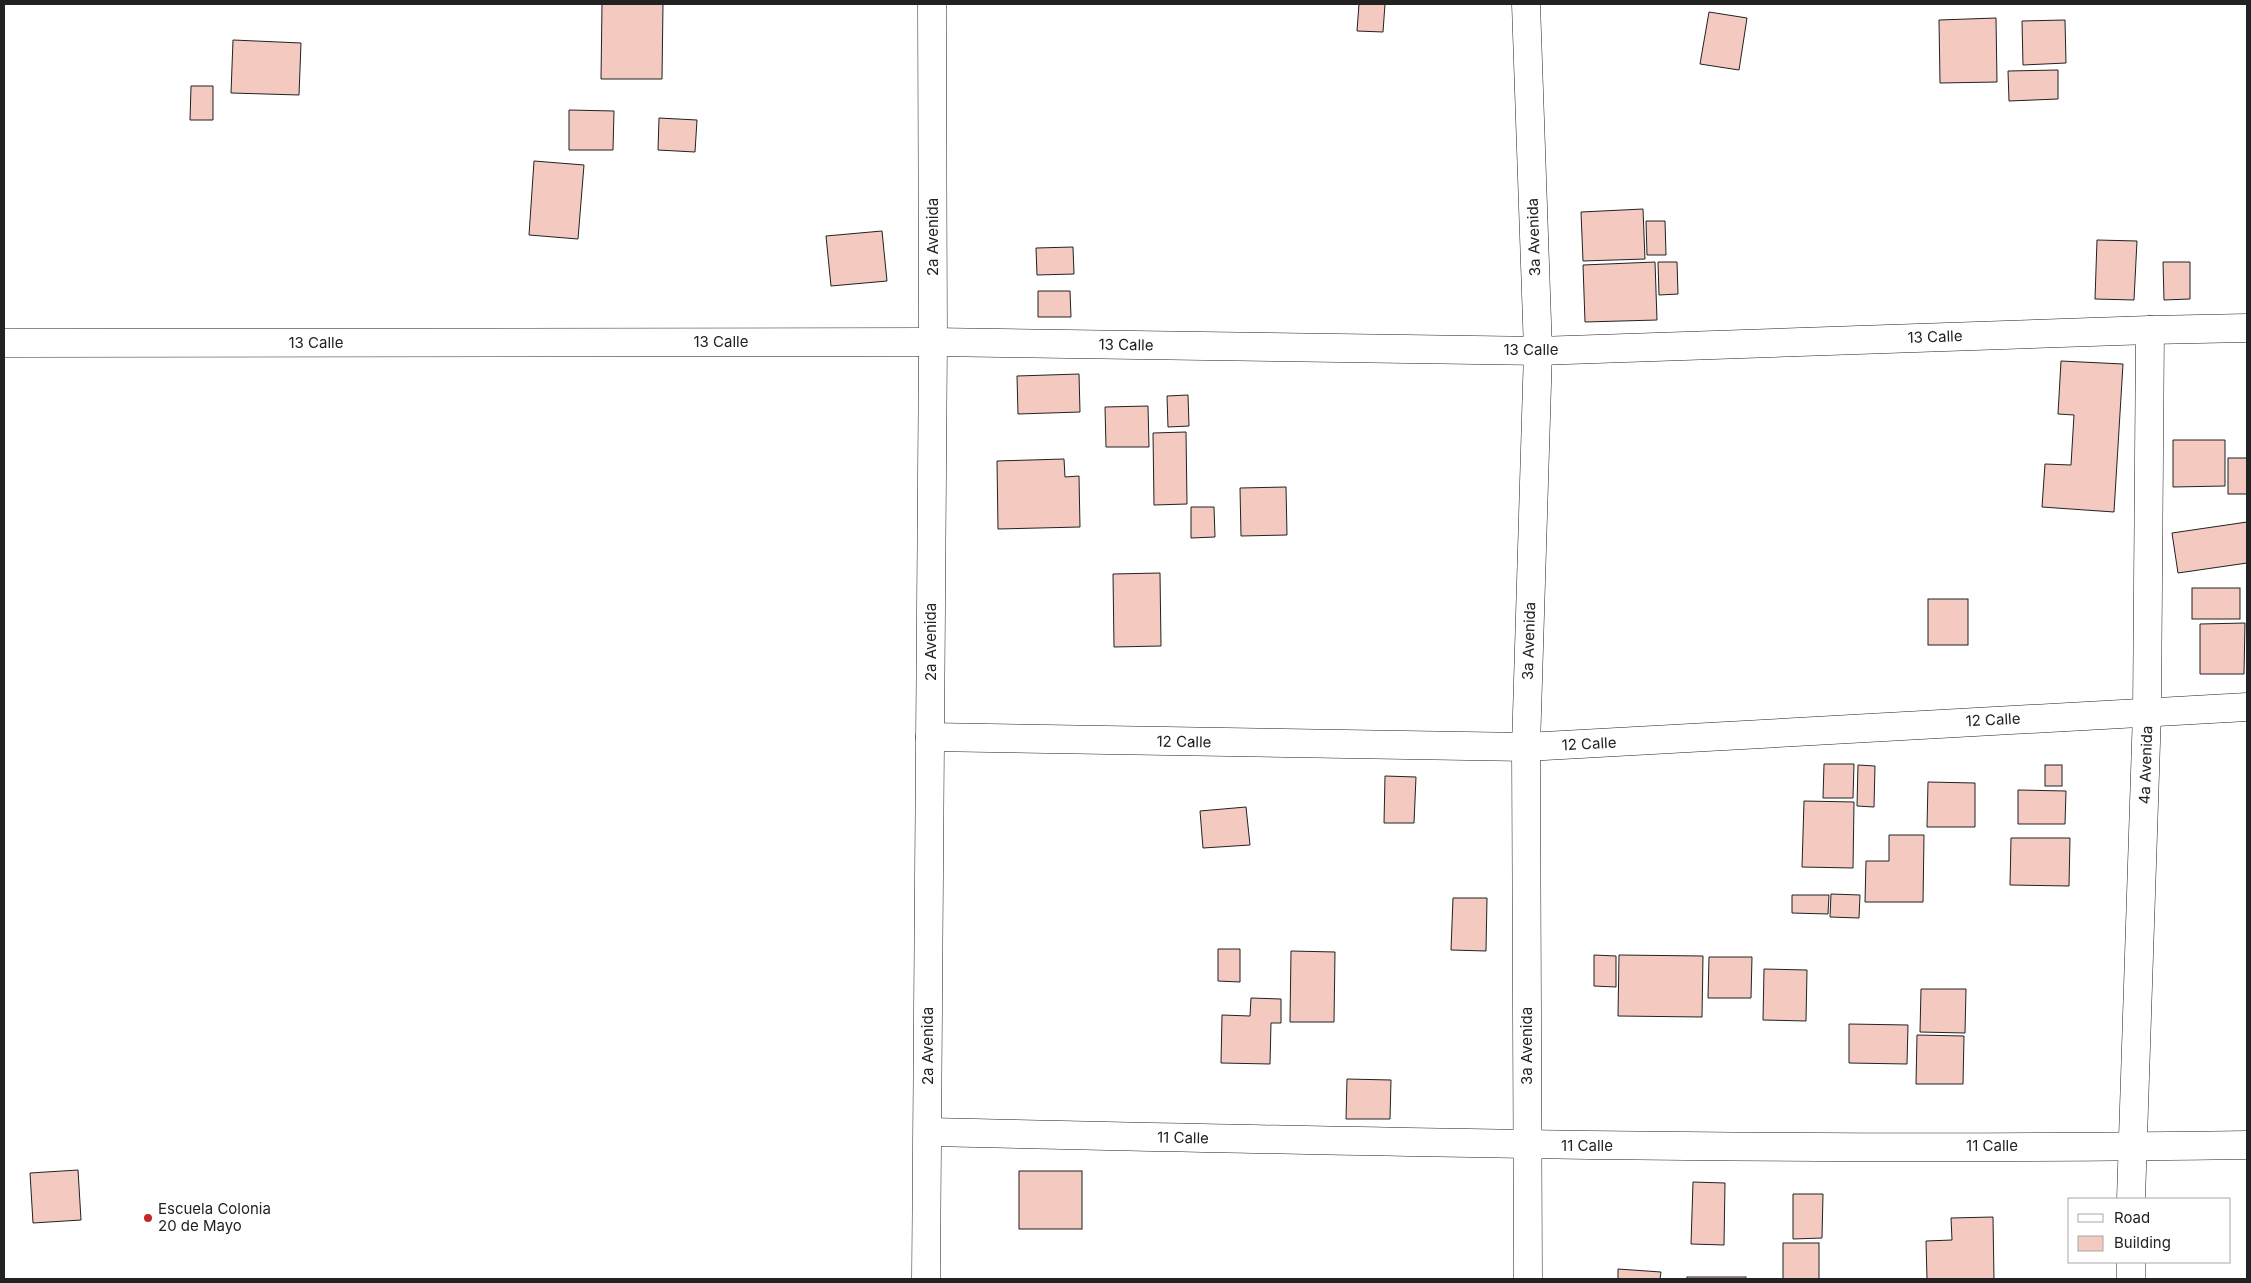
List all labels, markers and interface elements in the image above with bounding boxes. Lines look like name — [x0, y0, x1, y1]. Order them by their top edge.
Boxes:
street label: 2a Avenida — [923, 198, 942, 276]
street label: 3a Avenida — [1523, 198, 1544, 276]
street label: 13 Calle — [1907, 326, 1963, 347]
street label: 13 Calle — [694, 332, 748, 351]
street label: 13 Calle — [289, 333, 343, 352]
street label: 13 Calle — [1098, 335, 1154, 354]
street label: 13 Calle — [1504, 340, 1558, 359]
street label: 3a Avenida — [1518, 602, 1539, 680]
street label: 2a Avenida — [921, 603, 940, 681]
street label: 12 Calle — [1965, 709, 2021, 730]
street label: 4a Avenida — [2135, 725, 2156, 805]
street label: 12 Calle — [1156, 732, 1212, 751]
street label: 12 Calle — [1561, 733, 1617, 754]
street label: 2a Avenida — [918, 1007, 937, 1085]
street label: 3a Avenida — [1517, 1007, 1536, 1085]
street label: 11 Calle — [1157, 1128, 1209, 1147]
street label: 11 Calle — [1561, 1136, 1613, 1155]
street label: 11 Calle — [1966, 1136, 2018, 1155]
legend — [2068, 1198, 2231, 1263]
place label: Escuela Colonia 20 de Mayo — [158, 1199, 271, 1235]
text: Road — [2114, 1208, 2150, 1227]
marker: Escuela Colonia 20 de Mayo — [142, 1212, 154, 1224]
text: Building — [2114, 1233, 2171, 1252]

